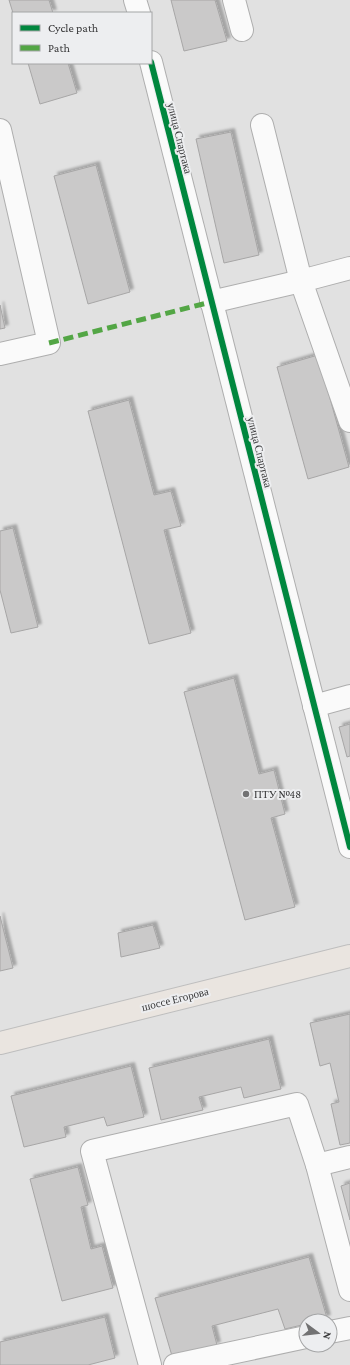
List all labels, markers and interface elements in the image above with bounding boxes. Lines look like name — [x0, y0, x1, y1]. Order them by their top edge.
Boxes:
legend — [12, 12, 152, 64]
text: Cycle path — [48, 21, 99, 35]
text: Path — [48, 41, 70, 55]
street label: улица Спартака — [165, 101, 195, 175]
street label: улица Спартака — [245, 415, 275, 489]
place label: ПТУ №48 — [254, 788, 301, 800]
marker: ПТУ №48 — [241, 789, 251, 799]
street label: шоссе Егорова — [140, 985, 210, 1013]
north arrow — [298, 1313, 338, 1353]
text: N — [321, 1330, 334, 1341]

